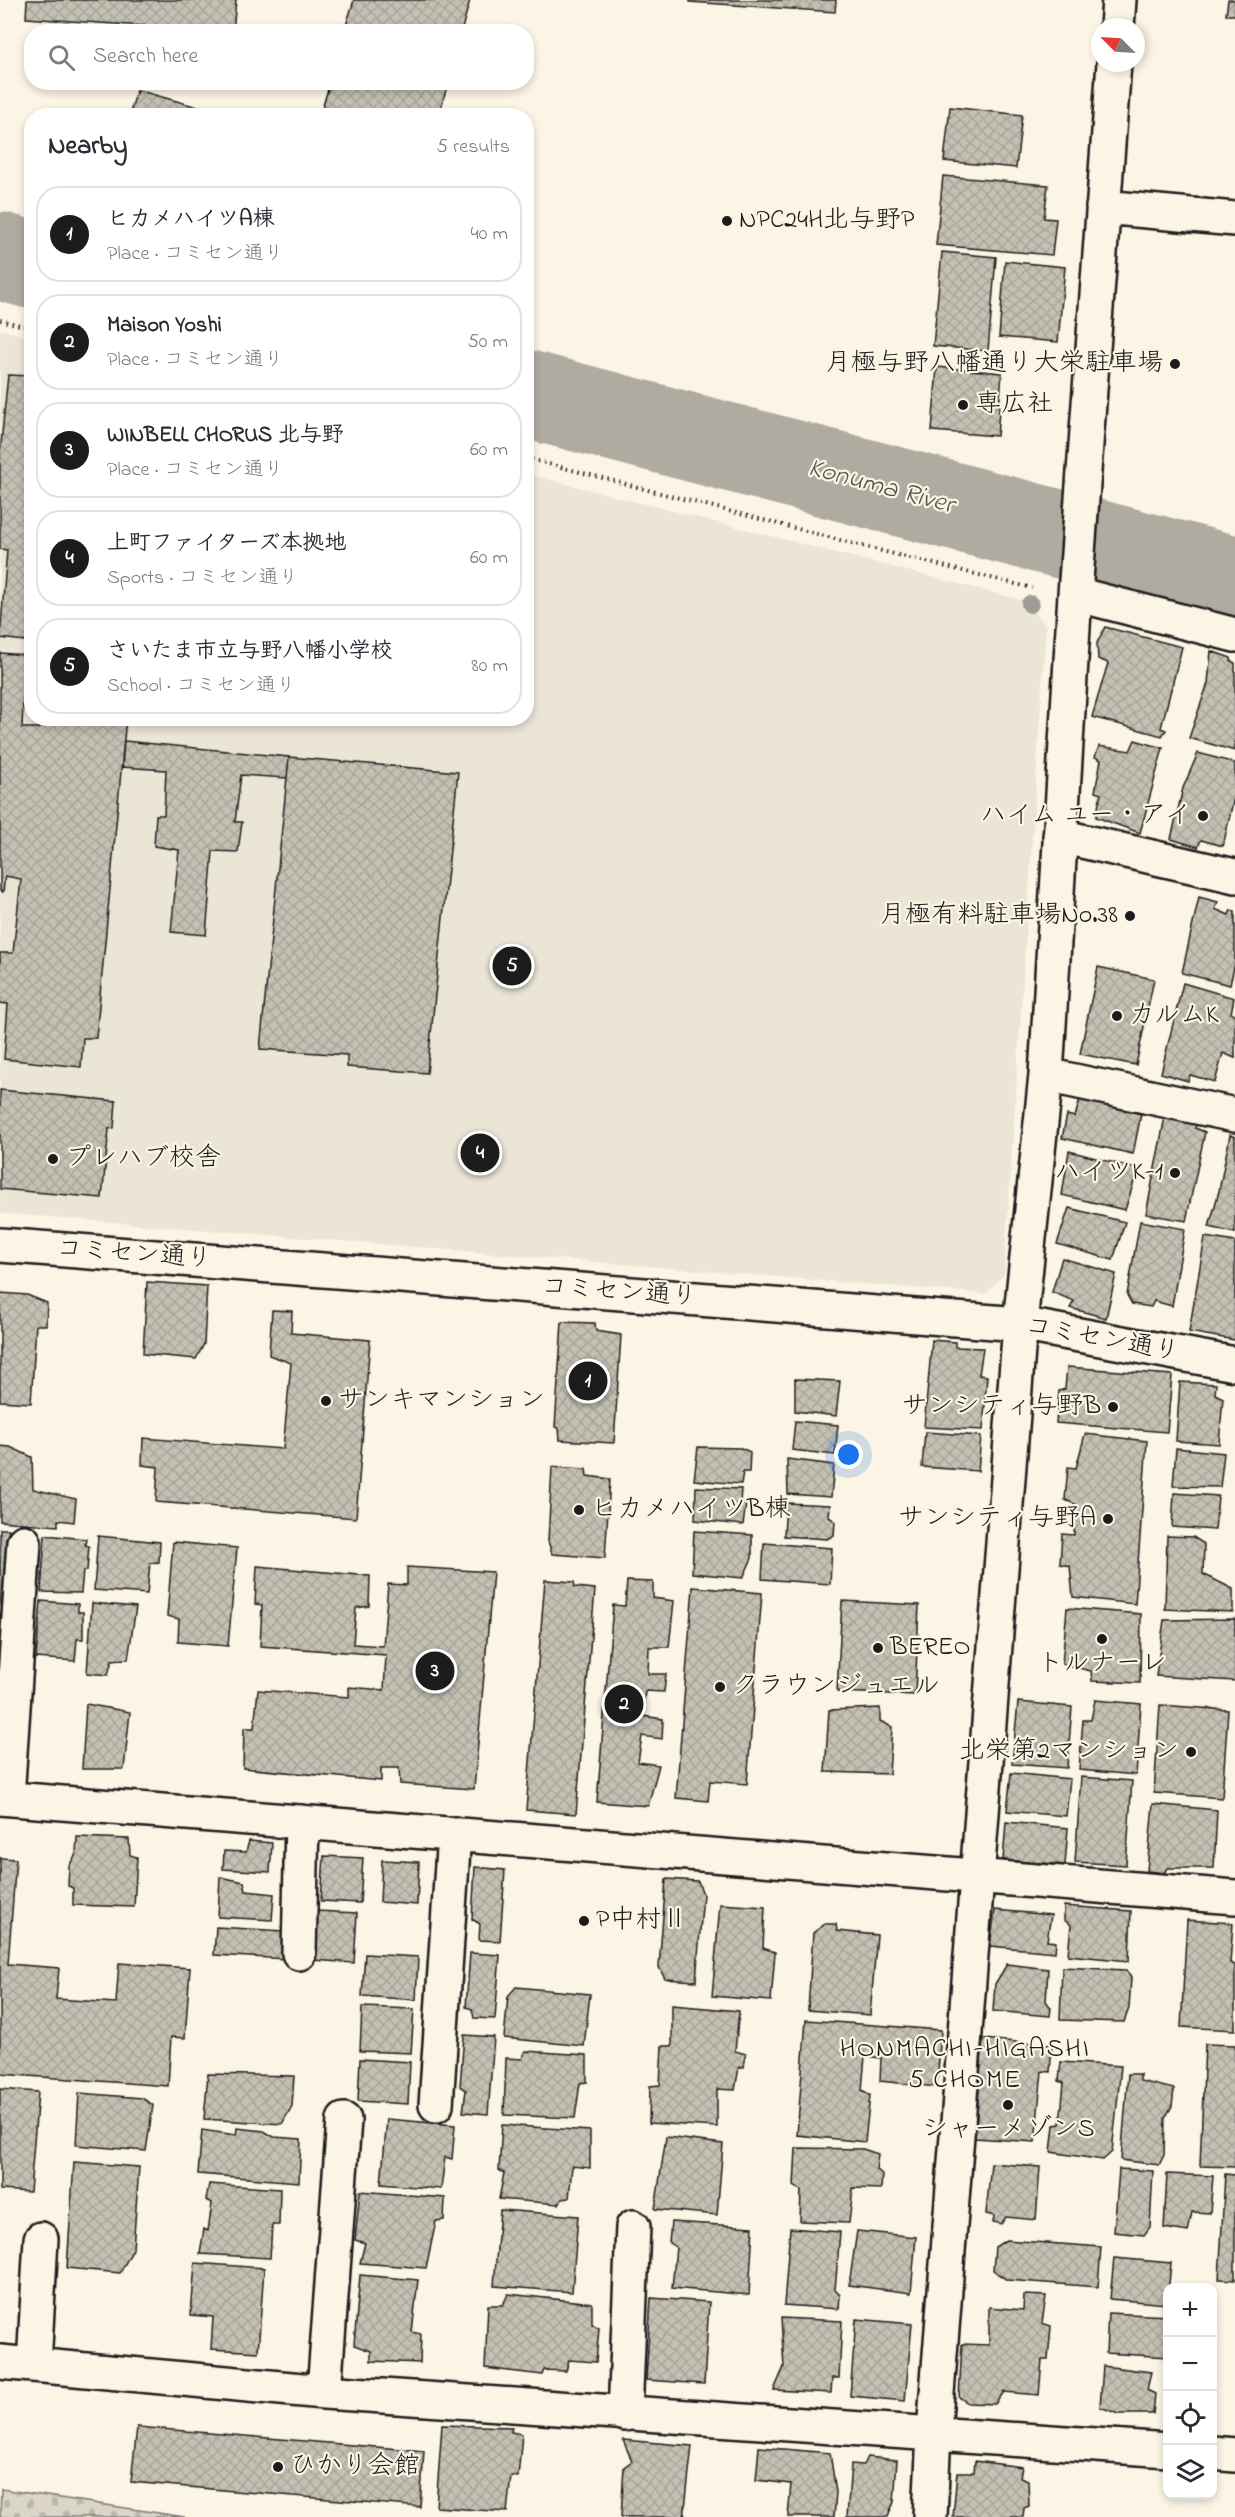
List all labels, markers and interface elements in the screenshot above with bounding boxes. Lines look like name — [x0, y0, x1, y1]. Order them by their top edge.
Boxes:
north arrow — [1091, 18, 1145, 72]
search box — [24, 24, 534, 90]
icon: search — [45, 41, 78, 74]
text: Search here — [93, 41, 198, 73]
text: Nearby — [48, 128, 127, 166]
text: 5 results — [437, 133, 510, 162]
place label: NPC24H北与野P — [739, 202, 915, 240]
text: ヒカメハイツA棟 — [107, 204, 275, 236]
marker: NPC24H北与野P — [720, 214, 734, 228]
text: 1 — [66, 220, 73, 249]
text: 40 m — [471, 220, 508, 249]
text: Place · コミセン通り — [107, 240, 284, 269]
text: Maison Yoshi — [107, 310, 222, 342]
text: 2 — [65, 328, 74, 357]
text: 50 m — [467, 328, 508, 357]
place label: 月極与野八幡通り大栄駐車場 — [825, 345, 1163, 383]
text: Place · コミセン通り — [107, 346, 284, 375]
marker: 月極与野八幡通り大栄駐車場 — [1168, 357, 1182, 371]
place label: 専広社 — [975, 386, 1053, 424]
marker: 専広社 — [956, 398, 970, 412]
text: WINBELL CHORUS 北与野 — [107, 420, 344, 452]
text: 3 — [65, 436, 74, 465]
text: 60 m — [470, 436, 508, 465]
water label: Konuma River — [804, 449, 962, 526]
text: Place · コミセン通り — [107, 456, 284, 485]
text: 上町ファイターズ本拠地 — [107, 528, 346, 560]
text: 4 — [65, 544, 74, 573]
text: 60 m — [470, 544, 508, 573]
text: Sports · コミセン通り — [107, 564, 298, 593]
text: さいたま市立与野八幡小学校 — [107, 636, 393, 668]
text: 5 — [64, 652, 75, 681]
text: 80 m — [471, 652, 508, 681]
text: School · コミセン通り — [107, 672, 296, 701]
place label: ハイム ユー・アイ — [980, 797, 1191, 835]
marker: ハイム ユー・アイ — [1196, 809, 1210, 823]
place label: 月極有料駐車場No.38 — [879, 897, 1118, 935]
marker: 月極有料駐車場No.38 — [1123, 909, 1137, 923]
pin: 5 — [492, 944, 532, 988]
place label: カルムK — [1129, 997, 1219, 1035]
marker: カルムK — [1110, 1009, 1124, 1023]
pin: 4 — [460, 1130, 500, 1176]
place label: プレハブ校舎 — [65, 1140, 221, 1178]
marker: プレハブ校舎 — [46, 1152, 60, 1166]
place label: ハイツK-1 — [1054, 1154, 1163, 1192]
marker: ハイツK-1 — [1168, 1166, 1182, 1180]
street label: コミセン通り — [55, 1231, 213, 1279]
street label: コミセン通り — [540, 1269, 698, 1317]
street label: コミセン通り — [1022, 1308, 1182, 1372]
pin: 1 — [568, 1358, 608, 1404]
place label: サンキマンション — [338, 1382, 545, 1420]
place label: サンシティ与野B — [902, 1388, 1101, 1426]
marker: サンキマンション — [319, 1394, 333, 1408]
marker: サンシティ与野B — [1106, 1400, 1120, 1414]
your location — [834, 1440, 863, 1469]
place label: ヒカメハイツB棟 — [591, 1491, 791, 1529]
place label: サンシティ与野A — [898, 1500, 1096, 1538]
marker: ヒカメハイツB棟 — [572, 1503, 586, 1517]
marker: サンシティ与野A — [1101, 1512, 1115, 1526]
place label: BEREO — [889, 1629, 970, 1667]
marker: トルナーレ — [1095, 1632, 1109, 1646]
marker: BEREO — [871, 1641, 885, 1655]
place label: トルナーレ — [1038, 1645, 1166, 1683]
pin: 3 — [416, 1648, 454, 1694]
place label: クラウンジュエル — [732, 1668, 940, 1706]
marker: クラウンジュエル — [713, 1680, 727, 1694]
pin: 2 — [604, 1682, 644, 1726]
place label: 北栄第2マンション — [959, 1733, 1179, 1771]
marker: 北栄第2マンション — [1184, 1745, 1198, 1759]
place label: P中村Ⅱ — [596, 1902, 688, 1940]
marker: P中村Ⅱ — [577, 1914, 591, 1928]
district label: HONMACHI-HIGASHI 5 CHOME — [840, 2030, 1090, 2100]
marker: シャーメゾンS — [1001, 2098, 1015, 2112]
place label: シャーメゾンS — [922, 2111, 1094, 2149]
map controls — [1163, 2283, 1217, 2499]
button: + — [1163, 2283, 1217, 2337]
button: − — [1163, 2337, 1217, 2391]
button: locate — [1163, 2391, 1217, 2445]
button: layers — [1163, 2445, 1217, 2499]
place label: ひかり会館 — [290, 2448, 420, 2486]
marker: ひかり会館 — [271, 2460, 285, 2474]

